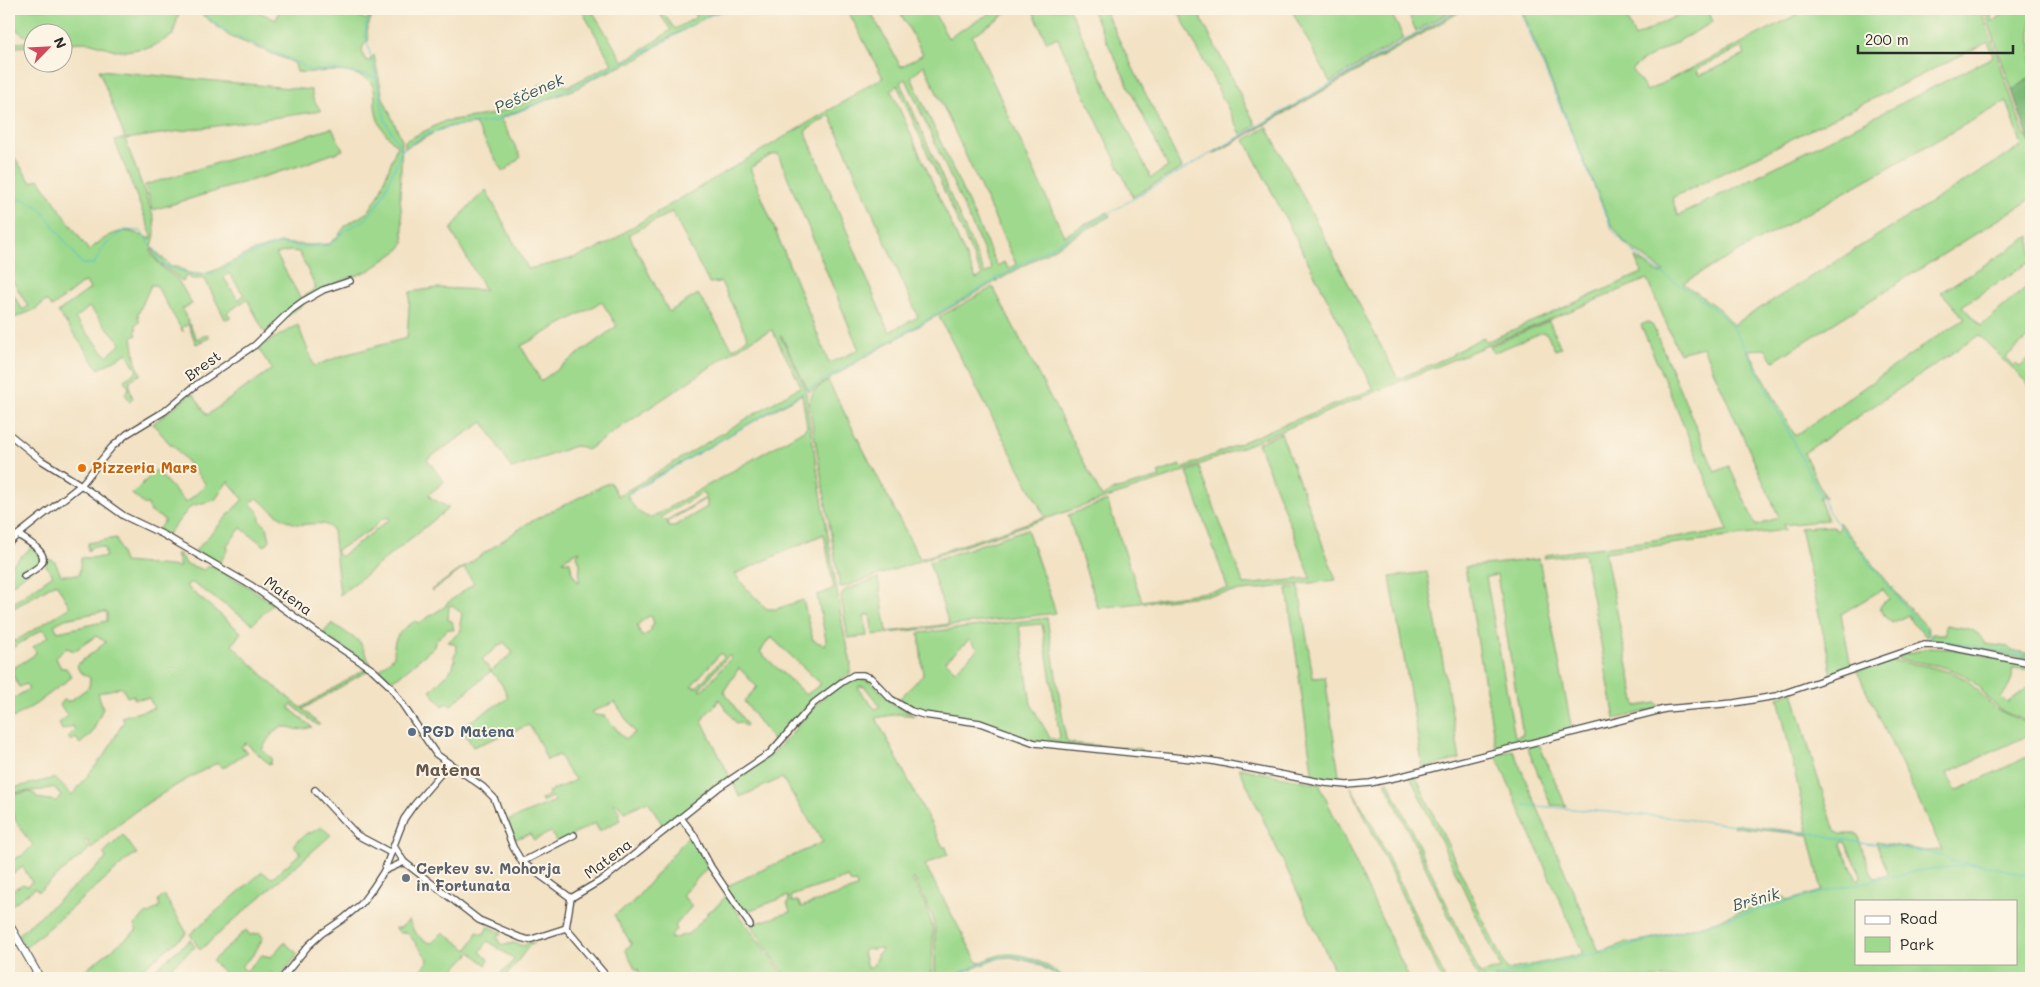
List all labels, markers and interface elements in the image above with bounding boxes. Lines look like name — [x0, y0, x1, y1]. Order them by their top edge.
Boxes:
north arrow — [22, 22, 72, 72]
scale bar — [1858, 22, 2012, 54]
text: 200 m — [1865, 29, 1909, 49]
text: N — [49, 34, 71, 51]
water label: Peščenek — [491, 68, 567, 117]
street label: Brest — [180, 345, 224, 385]
place label: Pizzeria Mars — [92, 457, 197, 477]
marker: Pizzeria Mars — [76, 462, 88, 474]
street label: Matena — [261, 571, 317, 619]
place label: PGD Matena — [422, 721, 515, 741]
marker: PGD Matena — [406, 726, 418, 738]
district label: Matena — [415, 757, 481, 781]
street label: Matena — [579, 834, 635, 883]
place label: Cerkev sv. Mohorja in Fortunata — [416, 858, 561, 895]
marker: Cerkev sv. Mohorja in Fortunata — [400, 872, 412, 884]
water label: Bršnik — [1730, 882, 1782, 915]
legend — [1855, 900, 2018, 964]
text: Road — [1900, 908, 1937, 928]
text: Park — [1900, 934, 1934, 954]

